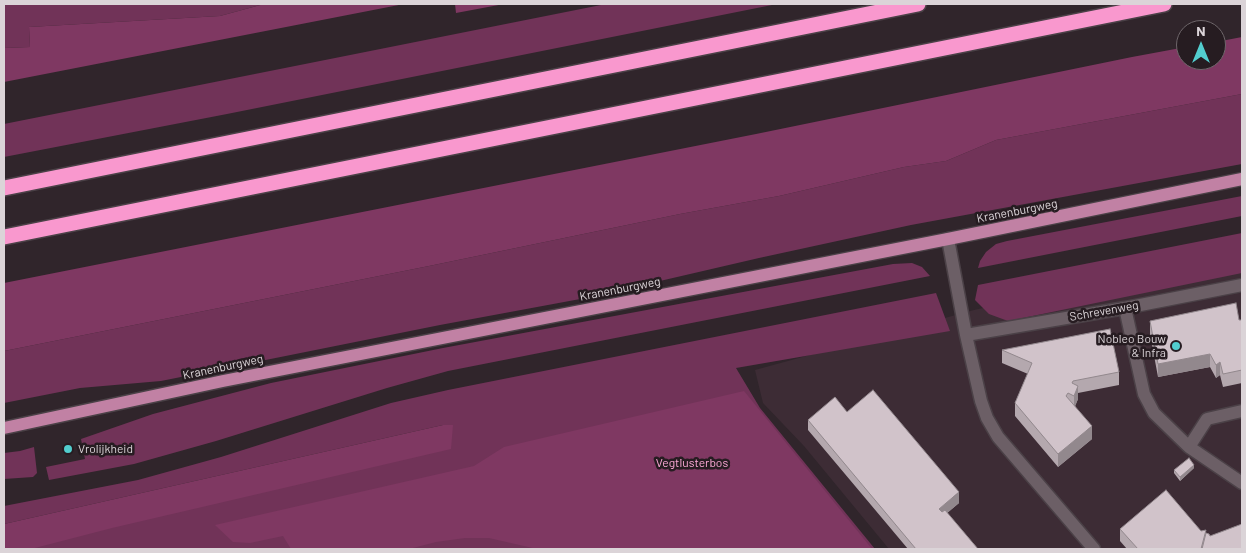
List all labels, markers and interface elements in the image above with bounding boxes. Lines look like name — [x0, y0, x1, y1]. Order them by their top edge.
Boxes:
north arrow — [1176, 20, 1226, 70]
text: N — [1196, 22, 1206, 39]
street label: Kranenburgweg — [975, 196, 1059, 226]
street label: Kranenburgweg — [578, 274, 662, 304]
street label: Schrevenweg — [1068, 298, 1140, 324]
place label: Nobleo Bouw & Infra — [1098, 332, 1166, 360]
marker: Nobleo Bouw & Infra — [1170, 340, 1182, 352]
street label: Kranenburgweg — [181, 351, 265, 383]
place label: Vrolijkheid — [78, 442, 133, 456]
marker: Vrolijkheid — [62, 443, 74, 455]
park label: Vegtlusterbos — [656, 456, 728, 470]

